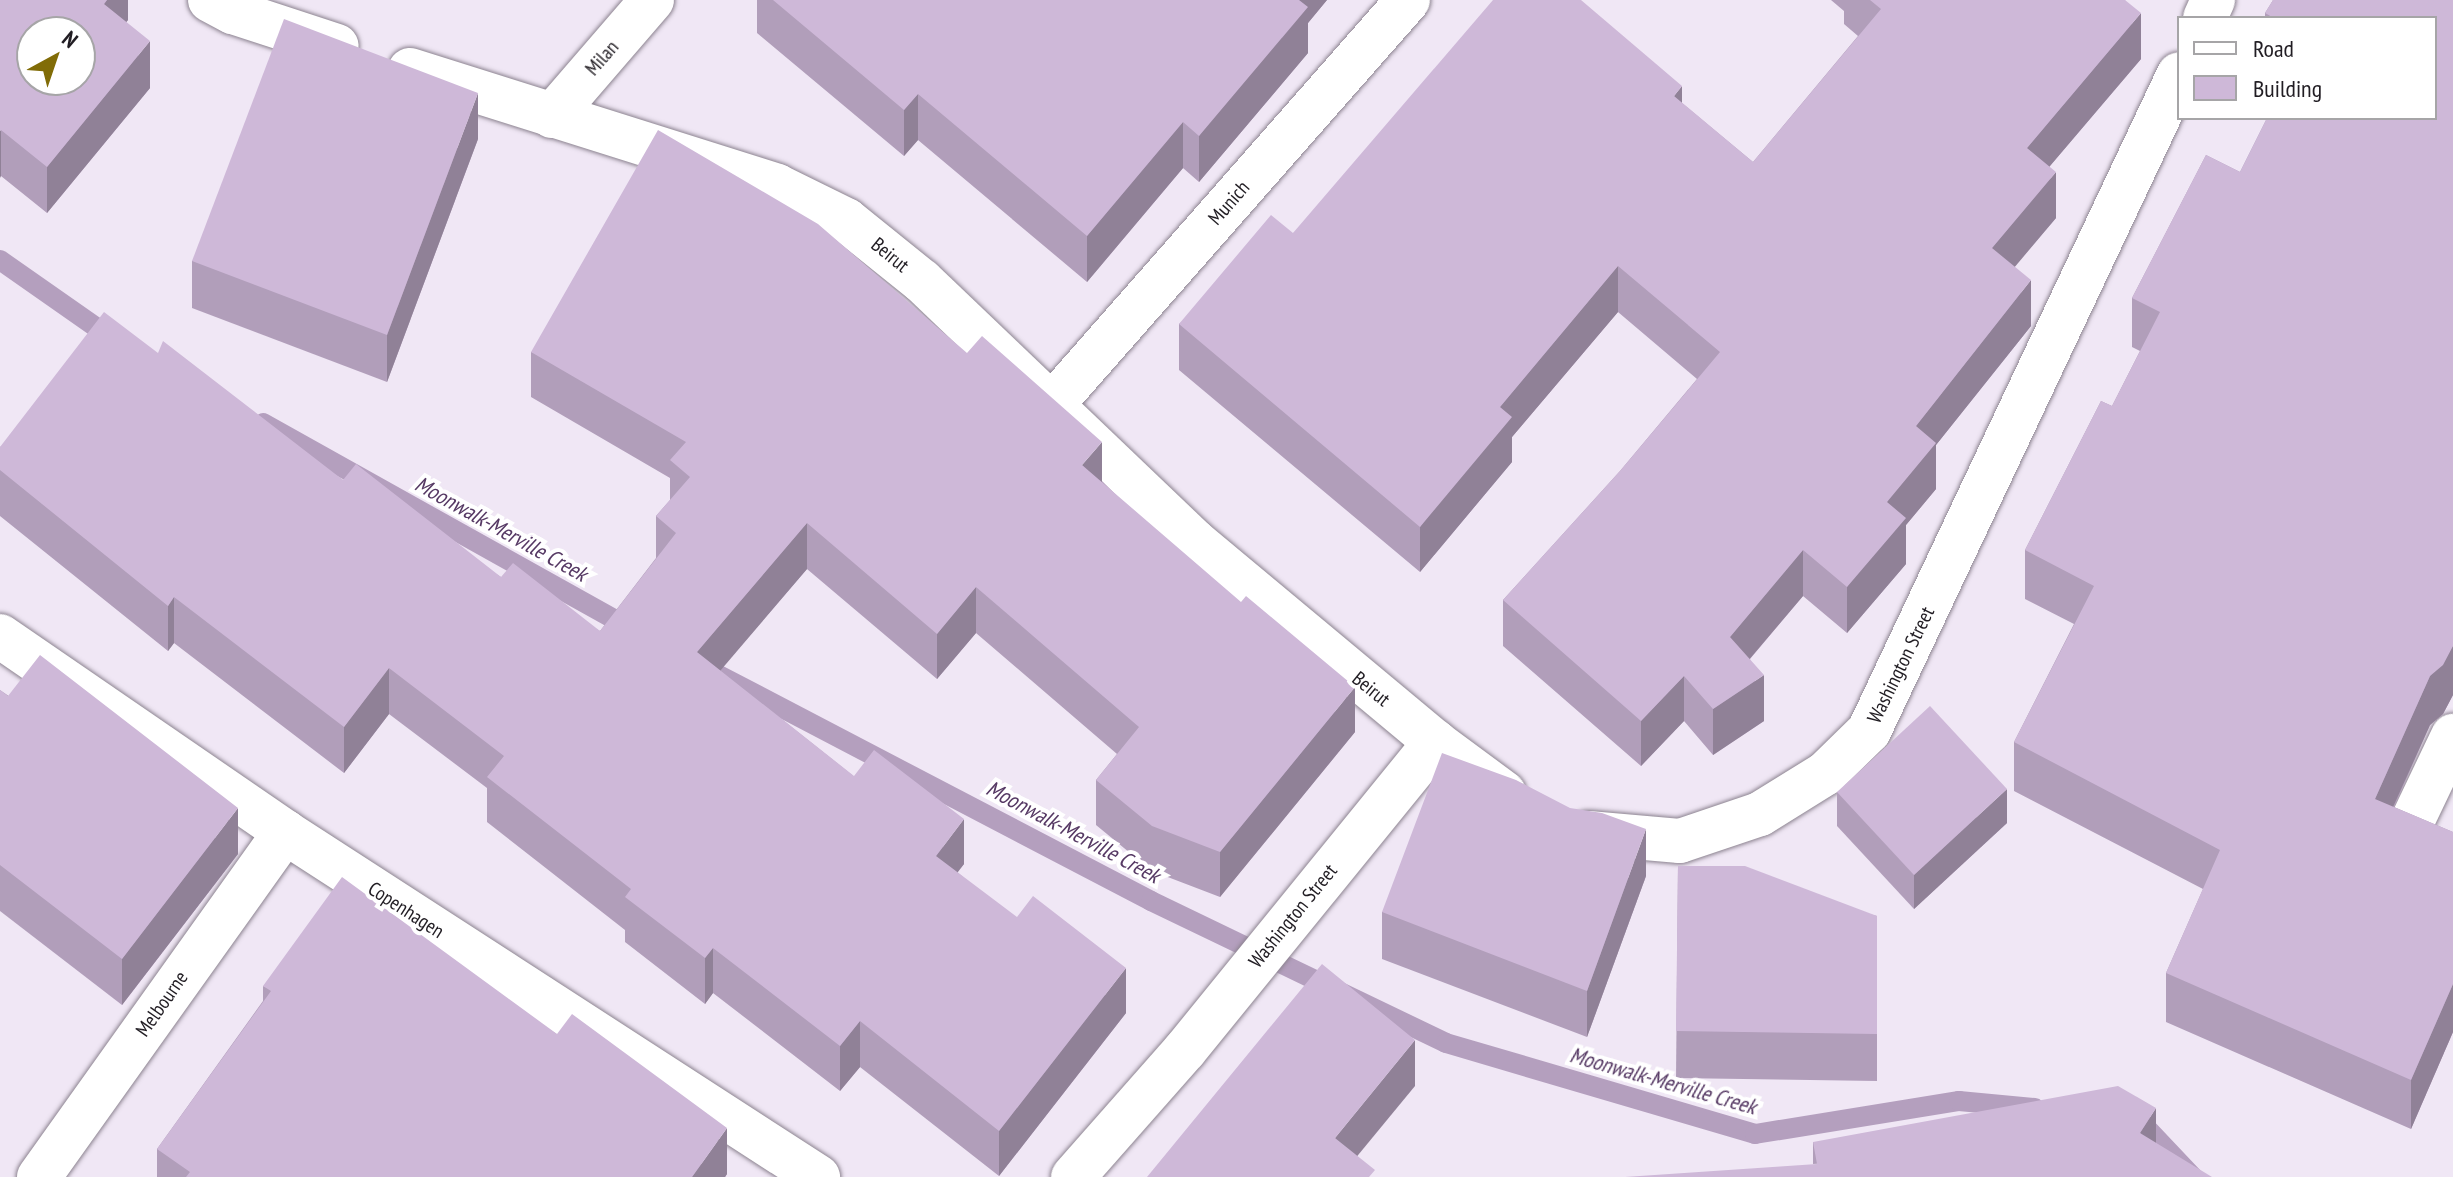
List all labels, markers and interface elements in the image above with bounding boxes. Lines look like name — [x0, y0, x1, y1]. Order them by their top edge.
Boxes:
north arrow — [16, 16, 96, 96]
legend — [2177, 16, 2437, 120]
text: N — [57, 25, 84, 54]
text: Road — [2253, 33, 2294, 64]
street label: Milan — [580, 36, 624, 80]
text: Building — [2253, 73, 2322, 104]
street label: Munich — [1203, 176, 1255, 230]
street label: Beirut — [866, 233, 914, 277]
water label: Moonwalk-Merville Creek — [410, 471, 592, 587]
street label: Washington Street — [1862, 603, 1940, 727]
street label: Beirut — [1347, 667, 1395, 711]
water label: Moonwalk-Merville Creek — [982, 775, 1164, 889]
street label: Washington Street — [1244, 859, 1342, 973]
street label: Copenhagen — [364, 877, 448, 943]
street label: Melbourne — [131, 967, 193, 1041]
water label: Moonwalk-Merville Creek — [1567, 1042, 1759, 1120]

